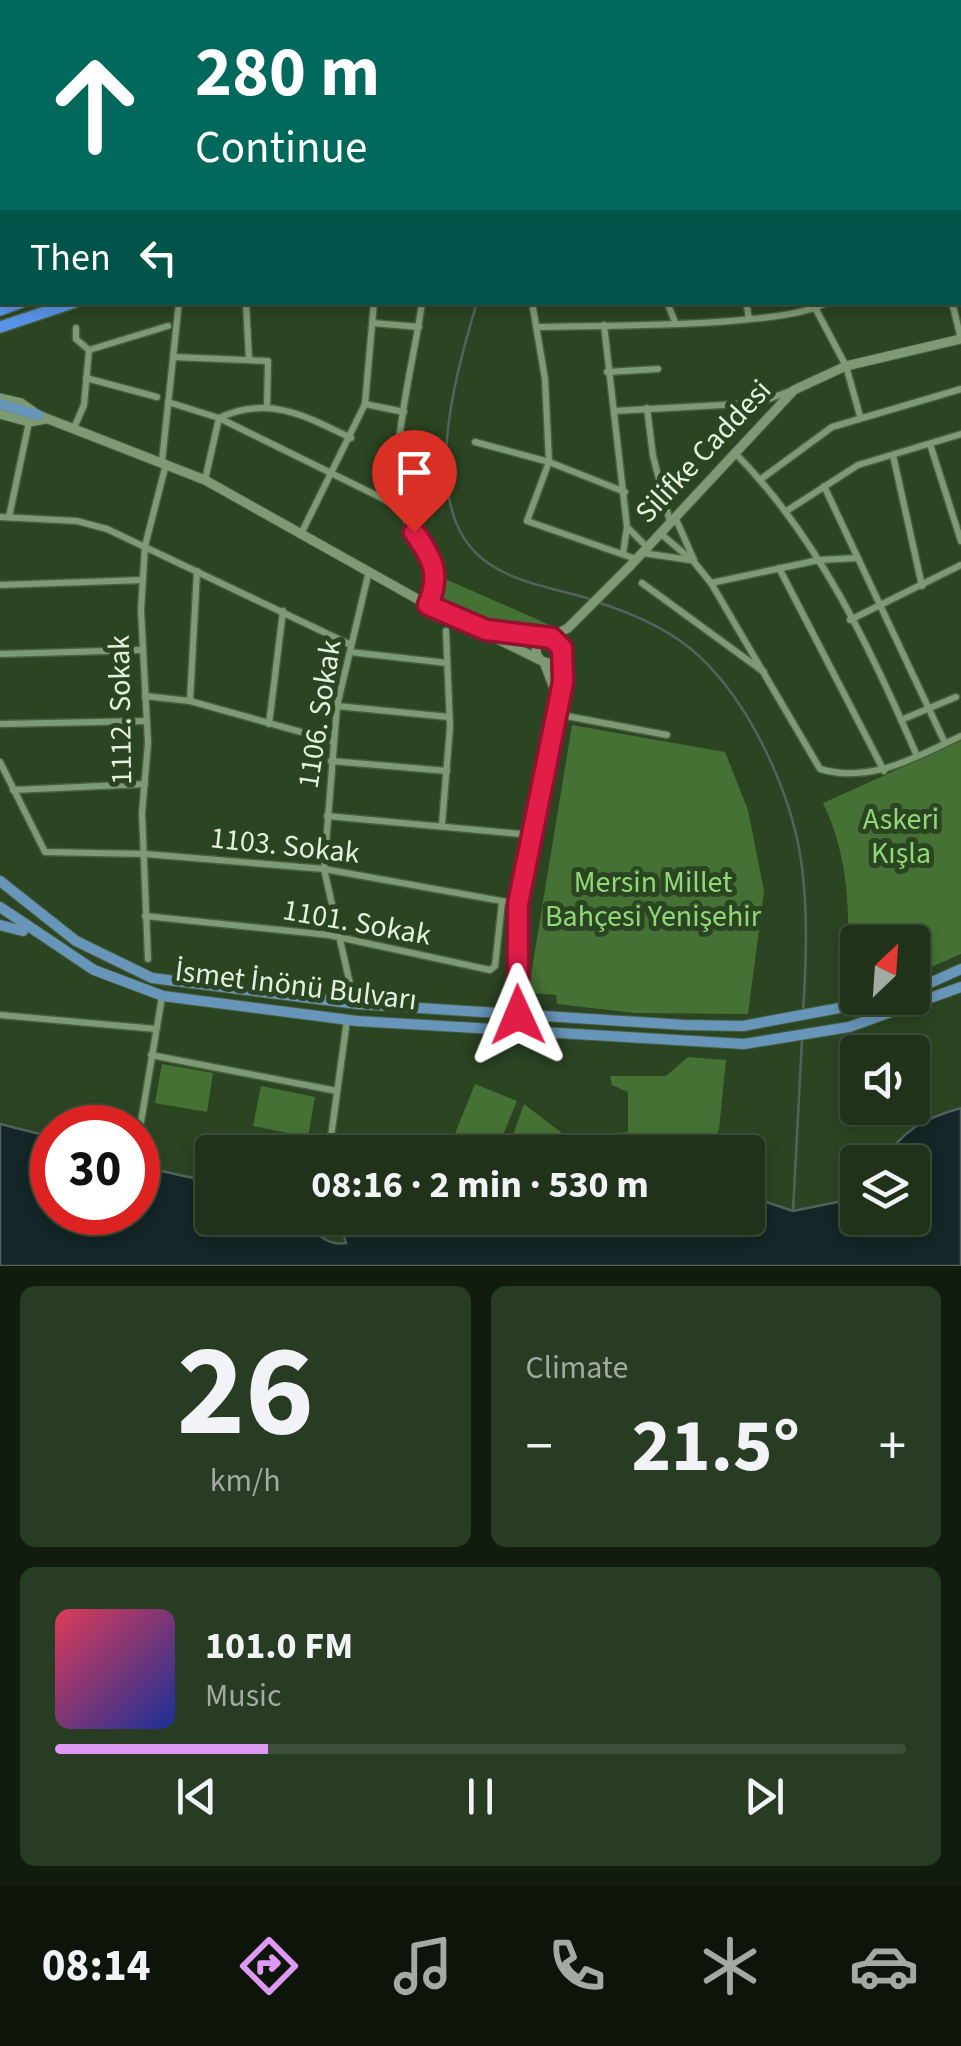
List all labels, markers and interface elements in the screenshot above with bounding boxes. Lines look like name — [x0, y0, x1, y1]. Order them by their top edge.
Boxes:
text: 280 m — [195, 23, 380, 123]
icon: ahead — [30, 40, 160, 170]
text: Continue — [195, 116, 367, 180]
icon: left — [131, 230, 186, 285]
text: Then — [30, 231, 111, 285]
street label: Silifke Caddesi — [625, 370, 781, 533]
pin — [372, 430, 457, 533]
icon: arrive — [387, 445, 442, 500]
street label: 1112. Sokak — [98, 635, 143, 785]
street label: 1106. Sokak — [287, 637, 352, 791]
park label: Askeri Kışla — [863, 798, 939, 875]
street label: 1103. Sokak — [208, 816, 362, 875]
park label: Mersin Millet Bahçesi Yenişehir — [545, 861, 762, 938]
street label: 1101. Sokak — [279, 888, 435, 957]
north arrow — [840, 925, 930, 1015]
map controls — [840, 925, 930, 1235]
street label: İsmet İnönü Bulvarı — [173, 949, 419, 1022]
position arrow — [466, 963, 570, 1067]
button: sound — [840, 1035, 930, 1125]
speed limit sign: 30 — [30, 1105, 160, 1235]
button: layers — [840, 1145, 930, 1235]
text: 08:16 · 2 min · 530 m — [311, 1158, 649, 1212]
text: 26 — [177, 1300, 314, 1485]
text: Climate — [526, 1345, 628, 1391]
text: 21.5° — [631, 1393, 800, 1500]
text: − — [526, 1408, 553, 1486]
text: + — [879, 1408, 906, 1486]
text: km/h — [210, 1458, 281, 1504]
text: 101.0 FM — [205, 1619, 353, 1673]
text: Music — [205, 1673, 282, 1719]
icon: previous — [169, 1769, 224, 1824]
icon: pause — [453, 1769, 508, 1824]
icon: next — [737, 1769, 792, 1824]
icon: directions — [234, 1931, 304, 2001]
icon: music — [388, 1931, 458, 2001]
icon: phone — [542, 1931, 612, 2001]
icon: climate — [695, 1931, 765, 2001]
icon: car — [849, 1931, 919, 2001]
text: 08:14 — [42, 1934, 150, 1998]

